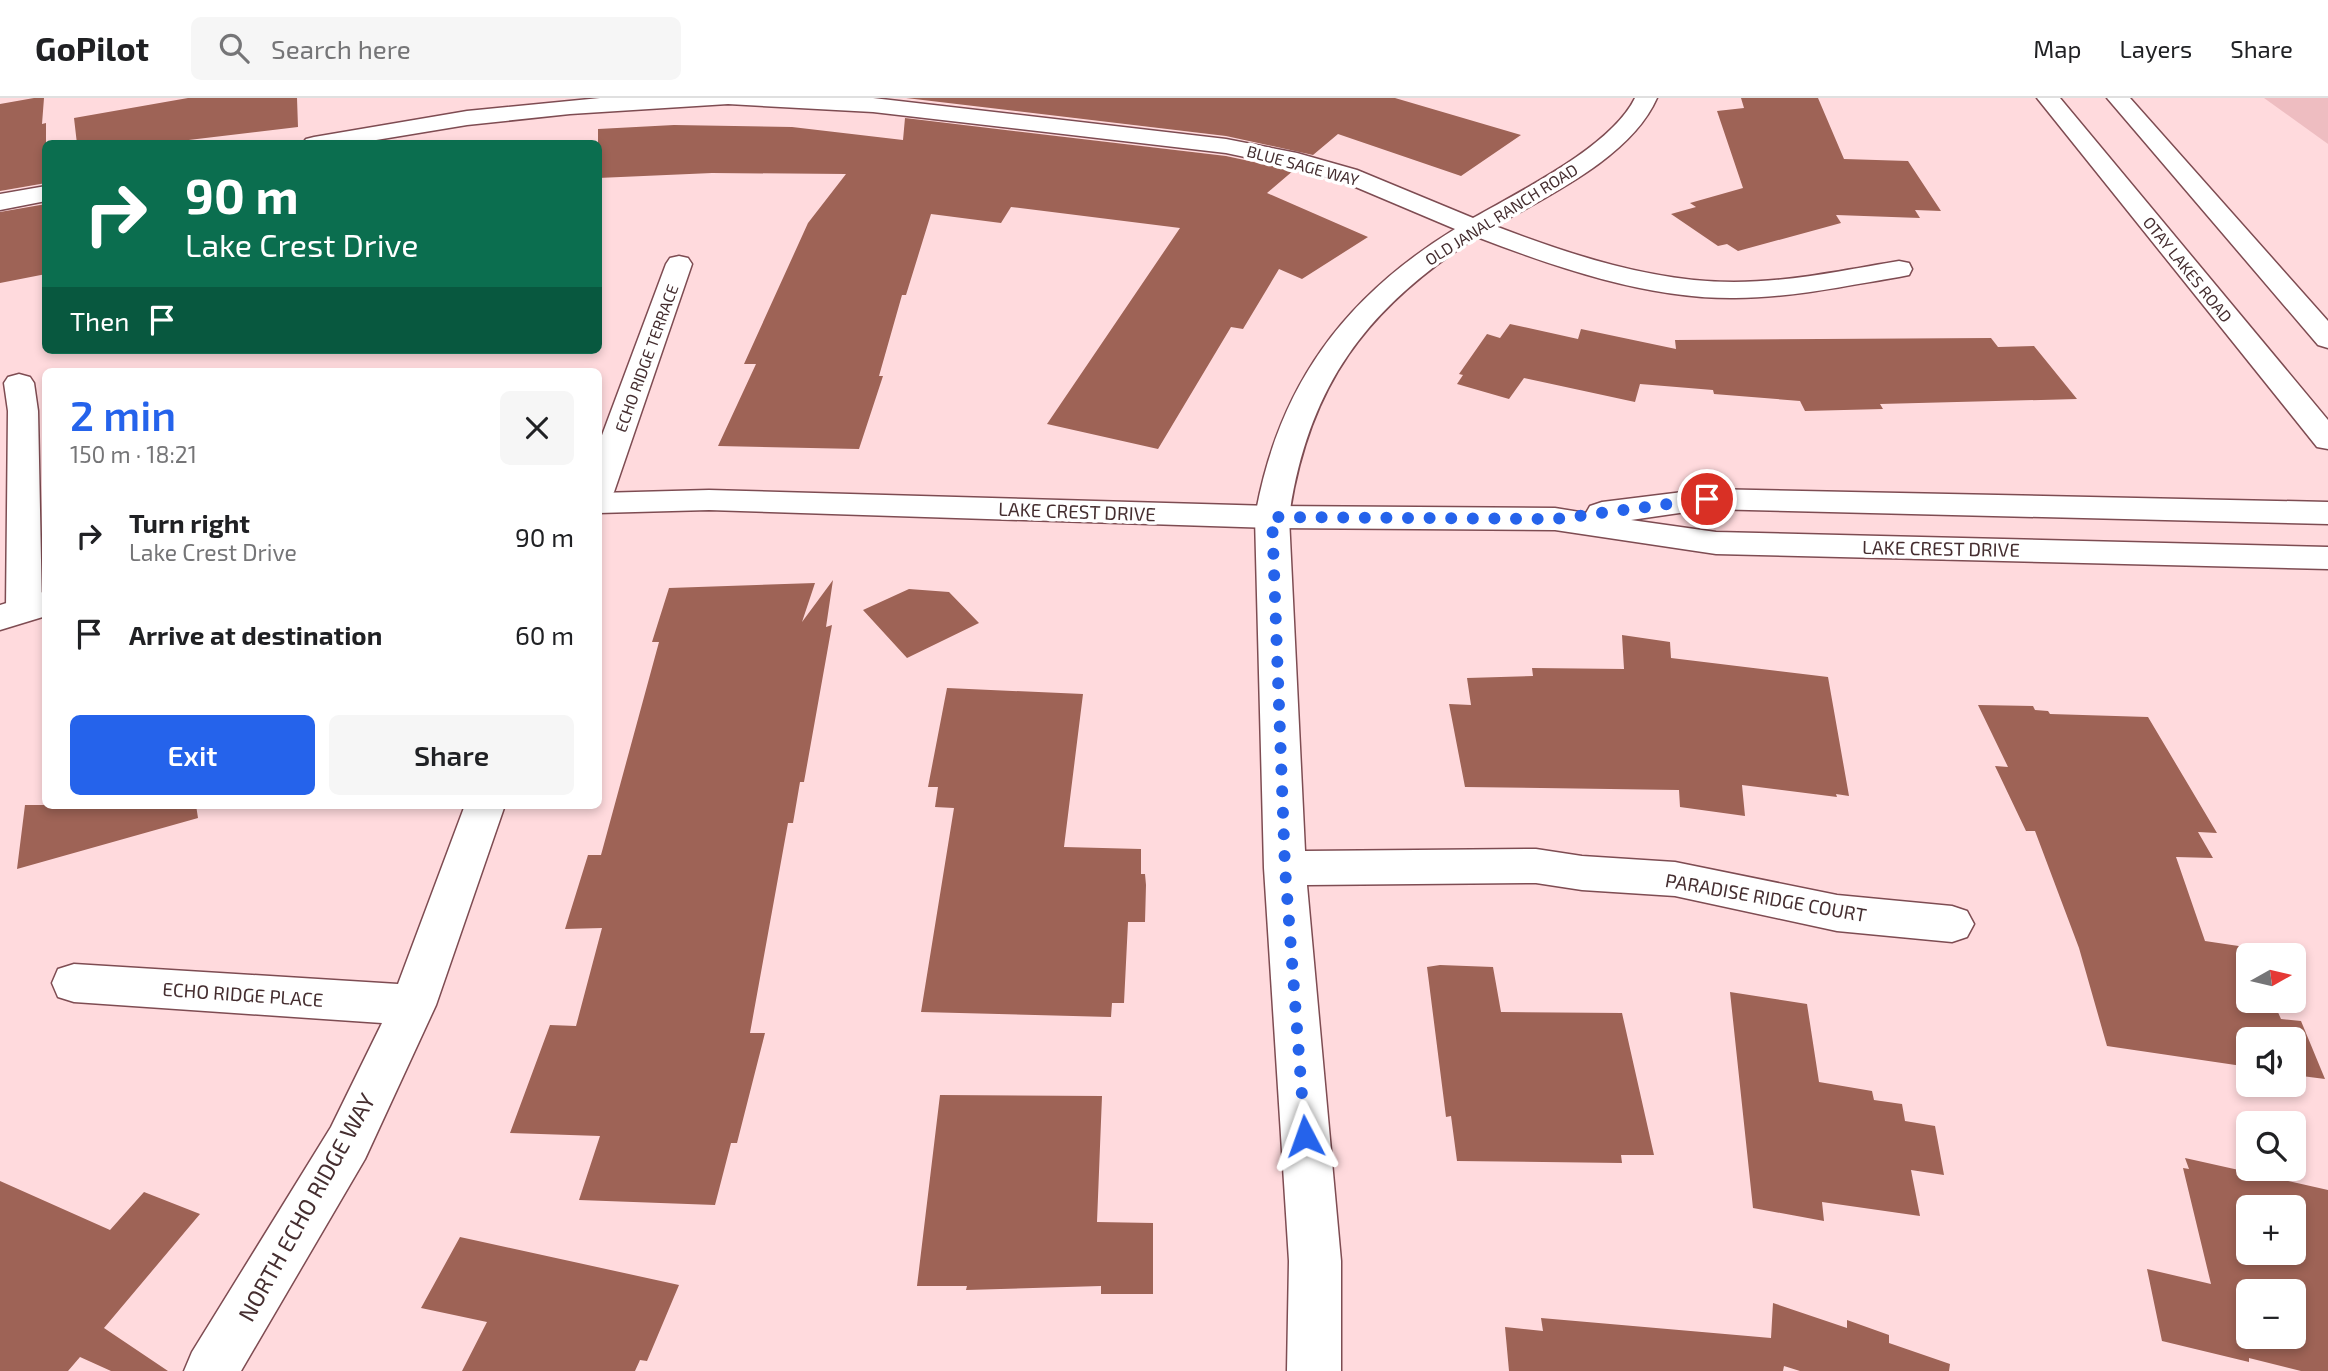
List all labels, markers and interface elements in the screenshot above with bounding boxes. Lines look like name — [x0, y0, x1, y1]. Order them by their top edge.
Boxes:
search box — [191, 17, 681, 80]
text: GoPilot — [35, 28, 149, 68]
icon: search — [215, 29, 253, 67]
text: Search here — [271, 33, 411, 64]
text: Map — [2033, 34, 2081, 63]
text: Layers — [2119, 34, 2192, 63]
text: Share — [2230, 34, 2293, 63]
street label: BLUE SAGE WAY — [1245, 141, 1361, 189]
street label: OLD JANAL RANCH ROAD — [1421, 159, 1581, 269]
text: 90 m — [185, 165, 299, 224]
icon: right — [70, 168, 161, 259]
street label: OTAY LAKES ROAD — [2140, 212, 2236, 326]
text: Lake Crest Drive — [185, 225, 419, 263]
street label: ECHO RIDGE TERRACE — [610, 281, 682, 434]
icon: arrive — [143, 301, 181, 339]
text: Then — [70, 305, 129, 336]
text: 2 min — [70, 389, 176, 439]
button: close — [500, 391, 574, 465]
text: 150 m · 18:21 — [70, 440, 197, 468]
pin — [1677, 469, 1737, 529]
icon: arrive — [1688, 480, 1726, 518]
street label: LAKE CREST DRIVE — [998, 497, 1156, 525]
text: Turn right — [129, 507, 250, 538]
icon: right — [70, 517, 108, 555]
text: 90 m — [515, 521, 574, 552]
street label: LAKE CREST DRIVE — [1862, 535, 2020, 561]
text: Lake Crest Drive — [129, 538, 297, 566]
icon: arrive — [70, 615, 108, 653]
text: Arrive at destination — [129, 619, 382, 650]
text: 60 m — [515, 619, 574, 650]
button: Exit — [70, 715, 315, 795]
button: Share — [329, 715, 574, 795]
street label: PARADISE RIDGE COURT — [1664, 868, 1868, 926]
north arrow — [2236, 943, 2306, 1013]
map controls — [2236, 943, 2306, 1349]
street label: ECHO RIDGE PLACE — [162, 977, 324, 1011]
button: sound — [2236, 1027, 2306, 1097]
street label: NORTH ECHO RIDGE WAY — [232, 1088, 380, 1326]
position arrow — [1268, 1099, 1342, 1173]
button: search — [2236, 1111, 2306, 1181]
button: + — [2236, 1195, 2306, 1265]
button: − — [2236, 1279, 2306, 1349]

